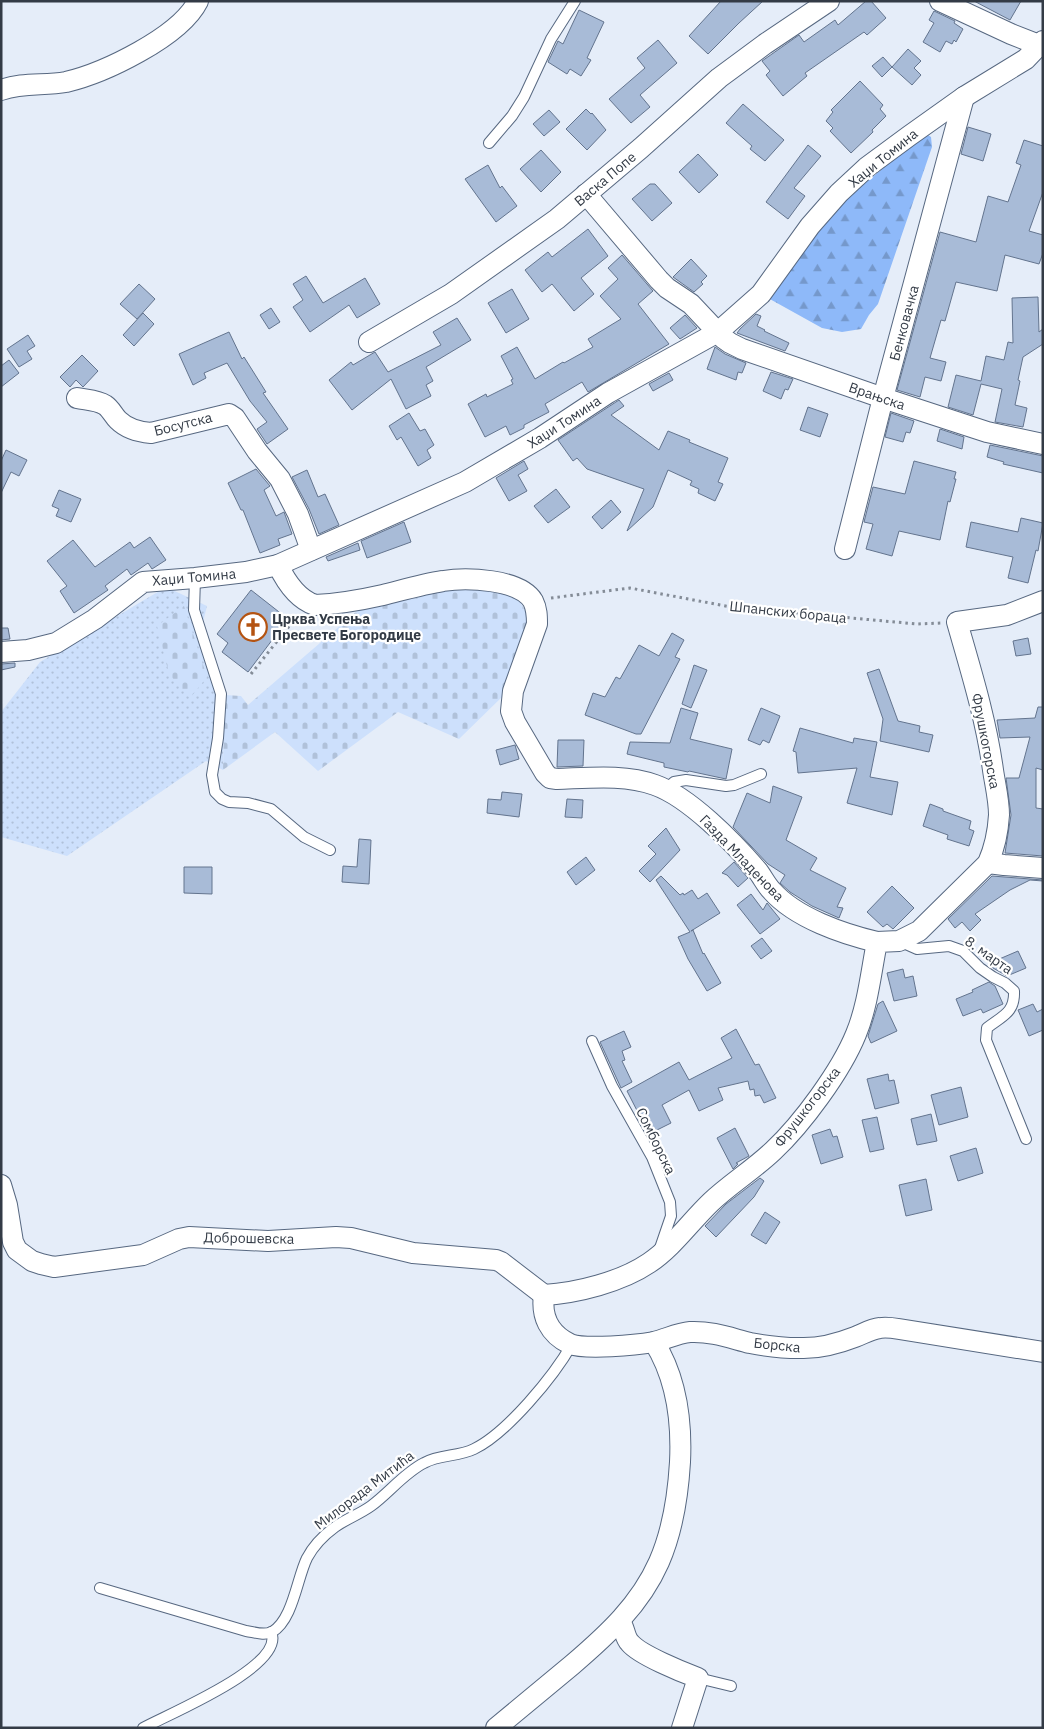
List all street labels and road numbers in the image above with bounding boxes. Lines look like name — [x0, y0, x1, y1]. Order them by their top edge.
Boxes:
street label: Хаџи Томина — [845, 124, 922, 191]
street label: Васка Попе — [570, 148, 640, 210]
street label: Бенковачка — [885, 283, 923, 363]
street label: Врањска — [846, 378, 908, 414]
street label: Хаџи Томина — [524, 391, 605, 452]
street label: Босутска — [152, 408, 214, 440]
street label: Хаџи Томина — [151, 564, 237, 590]
street label: Шпанских бораца — [729, 597, 848, 627]
street label: Фрушкогорска — [968, 692, 1004, 791]
street label: Газда Младенова — [696, 811, 788, 906]
street label: 8. марта — [961, 932, 1017, 978]
street label: Фрушкогорска — [770, 1063, 844, 1151]
street label: Сомборска — [632, 1105, 680, 1178]
street label: Доброшевска — [204, 1228, 295, 1248]
street label: Борска — [753, 1334, 802, 1356]
street label: Милорада Митића — [311, 1446, 418, 1533]

